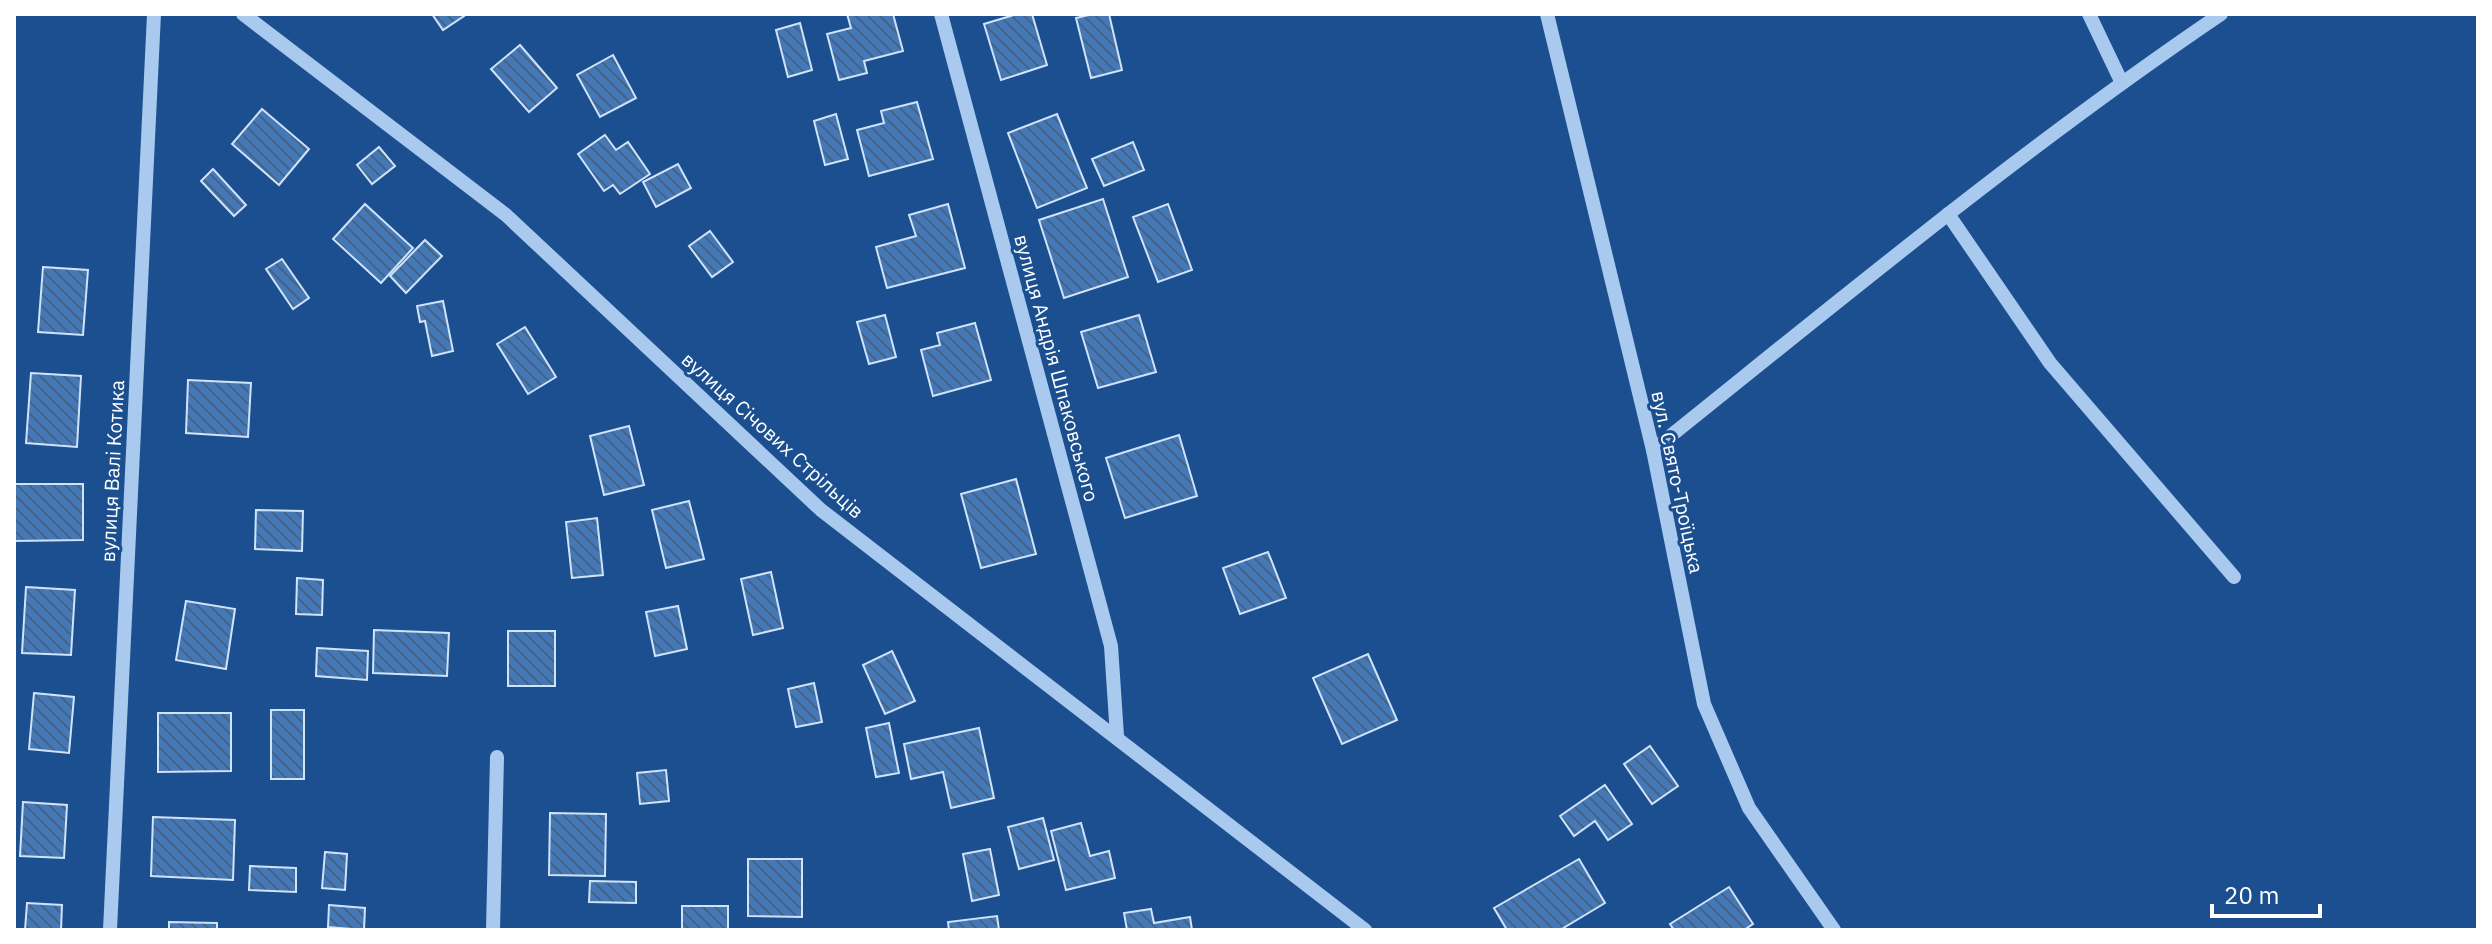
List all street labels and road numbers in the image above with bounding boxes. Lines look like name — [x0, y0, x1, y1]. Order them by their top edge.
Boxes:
street label: вулиця Андрія Шпаковського — [1008, 231, 1106, 505]
street label: вулиця Січових Стрільців — [676, 346, 870, 524]
street label: вулиця Валі Котика — [94, 379, 130, 563]
street label: вул. Свято-Троїцька — [1645, 388, 1711, 576]

